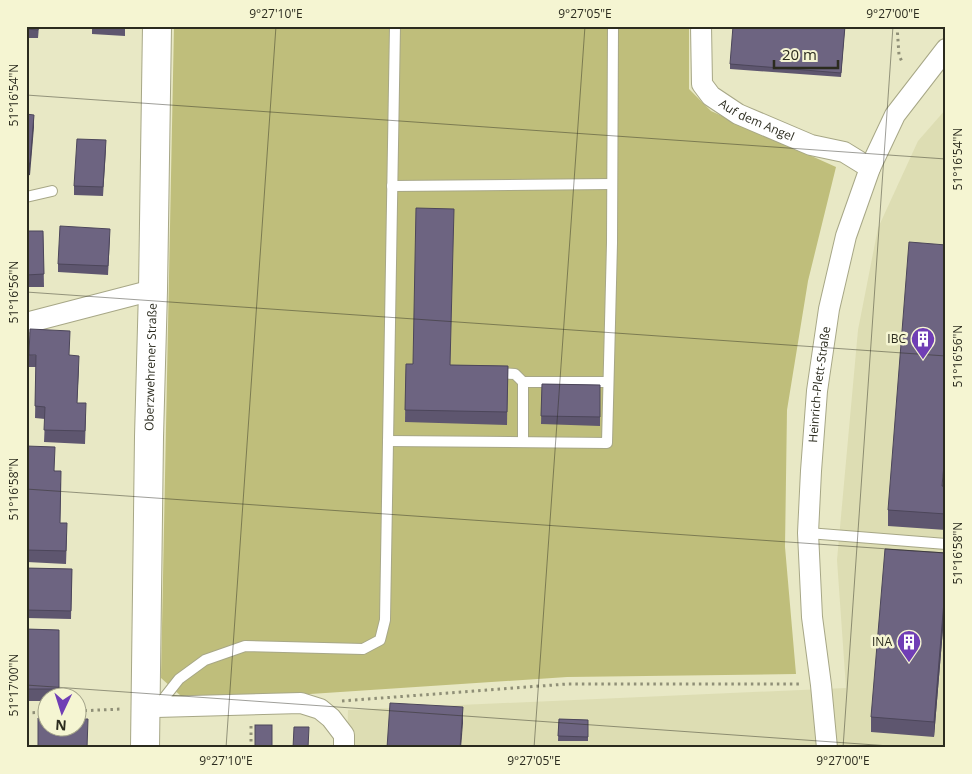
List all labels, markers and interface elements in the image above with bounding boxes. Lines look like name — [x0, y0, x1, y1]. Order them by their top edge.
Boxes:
text: 9°27'10"E — [249, 5, 303, 22]
text: 9°27'05"E — [558, 5, 612, 22]
text: 9°27'00"E — [866, 5, 920, 22]
scale bar — [774, 38, 838, 70]
text: 20 m — [782, 44, 817, 64]
text: 51°16'54"N — [5, 64, 22, 126]
street label: Auf dem Angel — [716, 95, 797, 145]
text: 51°16'54"N — [949, 128, 966, 190]
text: 51°16'56"N — [5, 261, 22, 323]
street label: Oberzwehrener Straße — [140, 303, 161, 431]
street label: Heinrich-Plett-Straße — [804, 325, 834, 443]
text: 51°16'56"N — [949, 325, 966, 387]
building icon: IBC — [910, 326, 936, 360]
place label: IBC — [887, 330, 906, 347]
text: 51°16'58"N — [5, 458, 22, 520]
text: 51°16'58"N — [949, 522, 966, 584]
building icon: INA — [896, 629, 922, 663]
place label: INA — [872, 633, 892, 650]
text: 51°17'00"N — [5, 654, 22, 716]
north arrow — [38, 686, 88, 736]
text: N — [55, 716, 67, 735]
text: 9°27'10"E — [199, 752, 253, 769]
text: 9°27'05"E — [507, 752, 561, 769]
text: 9°27'00"E — [816, 752, 870, 769]

